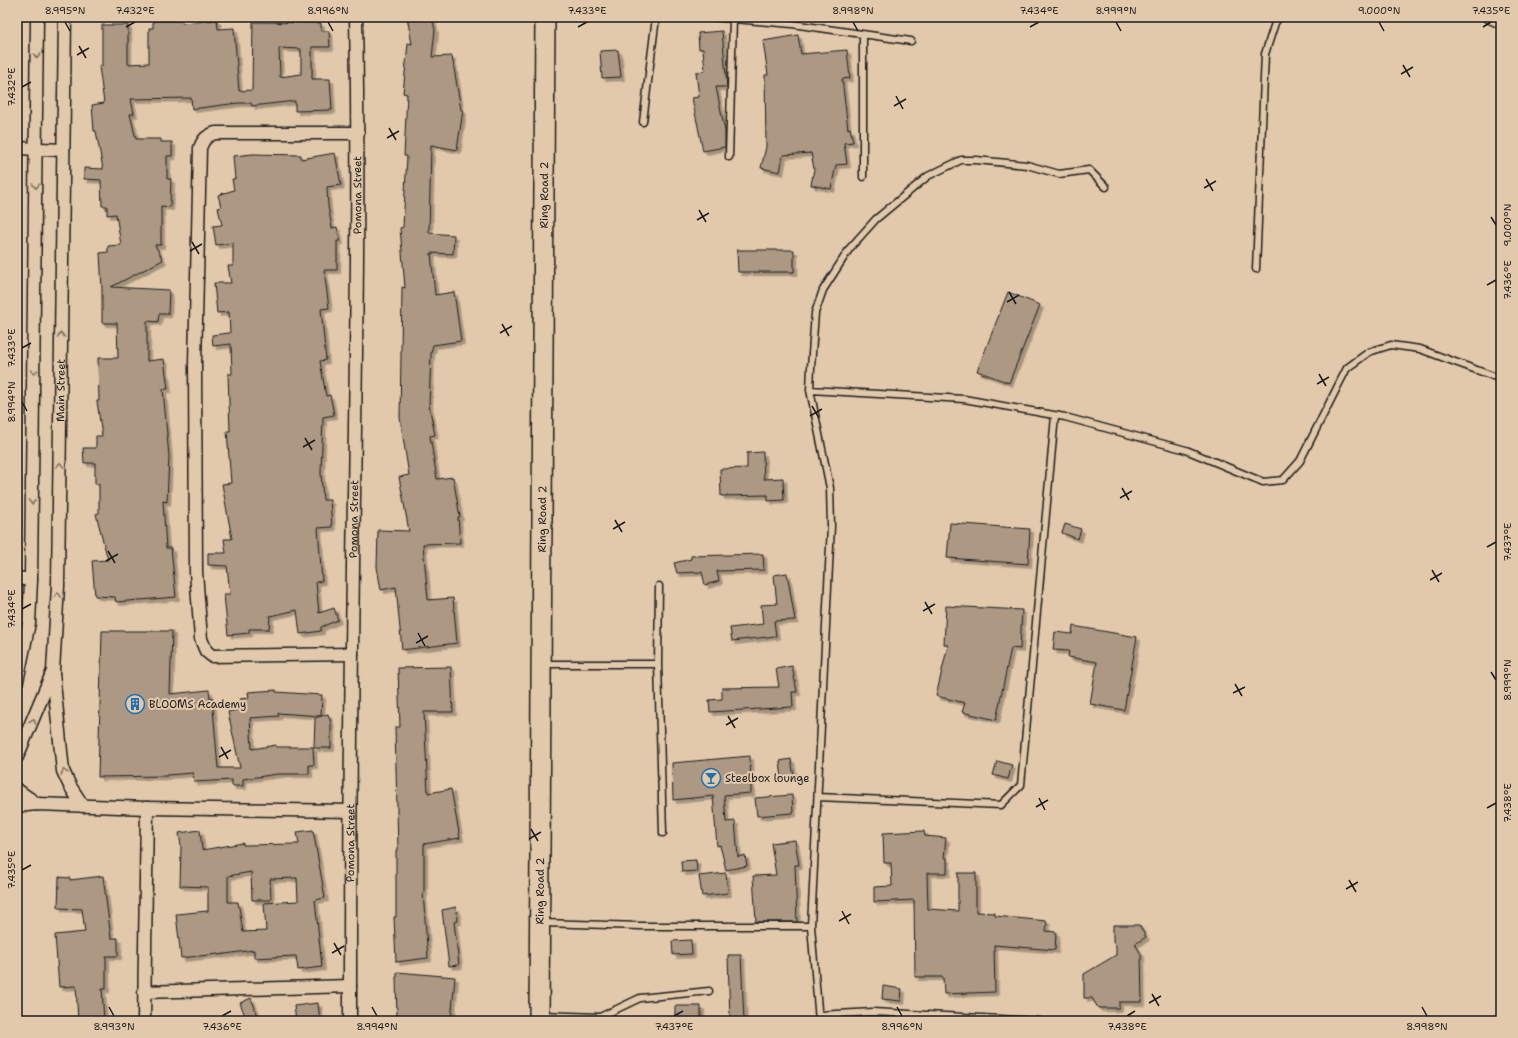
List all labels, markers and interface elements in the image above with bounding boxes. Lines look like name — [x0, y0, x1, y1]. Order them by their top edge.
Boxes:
text: 8.995°N — [45, 4, 85, 17]
text: 7.432°E — [116, 4, 154, 17]
text: 8.996°N — [307, 4, 349, 17]
text: 7.433°E — [568, 4, 607, 17]
text: 8.998°N — [832, 4, 874, 17]
text: 7.434°E — [1019, 4, 1059, 17]
text: 8.999°N — [1095, 4, 1137, 17]
text: 9.000°N — [1358, 4, 1400, 17]
text: 7.435°E — [1472, 4, 1510, 17]
one-way arrow — [33, 53, 41, 59]
text: 7.432°E — [5, 68, 18, 106]
street label: Pomona Street — [350, 156, 365, 234]
street label: Ring Road 2 — [537, 162, 552, 228]
one-way arrow — [32, 183, 40, 189]
text: 9.000°N — [1501, 204, 1514, 246]
text: 7.436°E — [1501, 260, 1514, 300]
text: 7.433°E — [5, 329, 18, 368]
one-way arrow — [57, 332, 65, 338]
street label: Main Street — [53, 359, 69, 422]
one-way arrow — [30, 369, 38, 375]
text: 8.994°N — [5, 381, 18, 423]
one-way arrow — [56, 462, 64, 468]
street label: Pomona Street — [346, 480, 362, 558]
street label: Ring Road 2 — [535, 486, 550, 552]
one-way arrow — [28, 499, 36, 505]
text: 7.437°E — [1501, 523, 1514, 561]
text: 7.434°E — [5, 589, 18, 629]
one-way arrow — [54, 592, 62, 598]
text: 8.999°N — [1501, 659, 1514, 701]
building icon: BLOOMS Academy — [124, 693, 146, 715]
place label: BLOOMS Academy — [149, 697, 246, 712]
one-way arrow — [28, 717, 36, 724]
bar icon: Steelbox lounge — [700, 767, 722, 789]
one-way arrow — [61, 769, 69, 775]
place label: Steelbox lounge — [725, 771, 809, 786]
text: 7.438°E — [1501, 783, 1514, 823]
street label: Pomona Street — [343, 803, 358, 882]
text: 7.435°E — [5, 851, 18, 889]
street label: Ring Road 2 — [533, 858, 548, 924]
text: 8.993°N — [93, 1020, 135, 1033]
text: 7.436°E — [202, 1020, 242, 1033]
text: 8.994°N — [356, 1020, 398, 1033]
text: 7.437°E — [655, 1020, 693, 1033]
text: 8.996°N — [881, 1020, 923, 1033]
text: 7.438°E — [1107, 1020, 1147, 1033]
text: 8.998°N — [1406, 1020, 1448, 1033]

